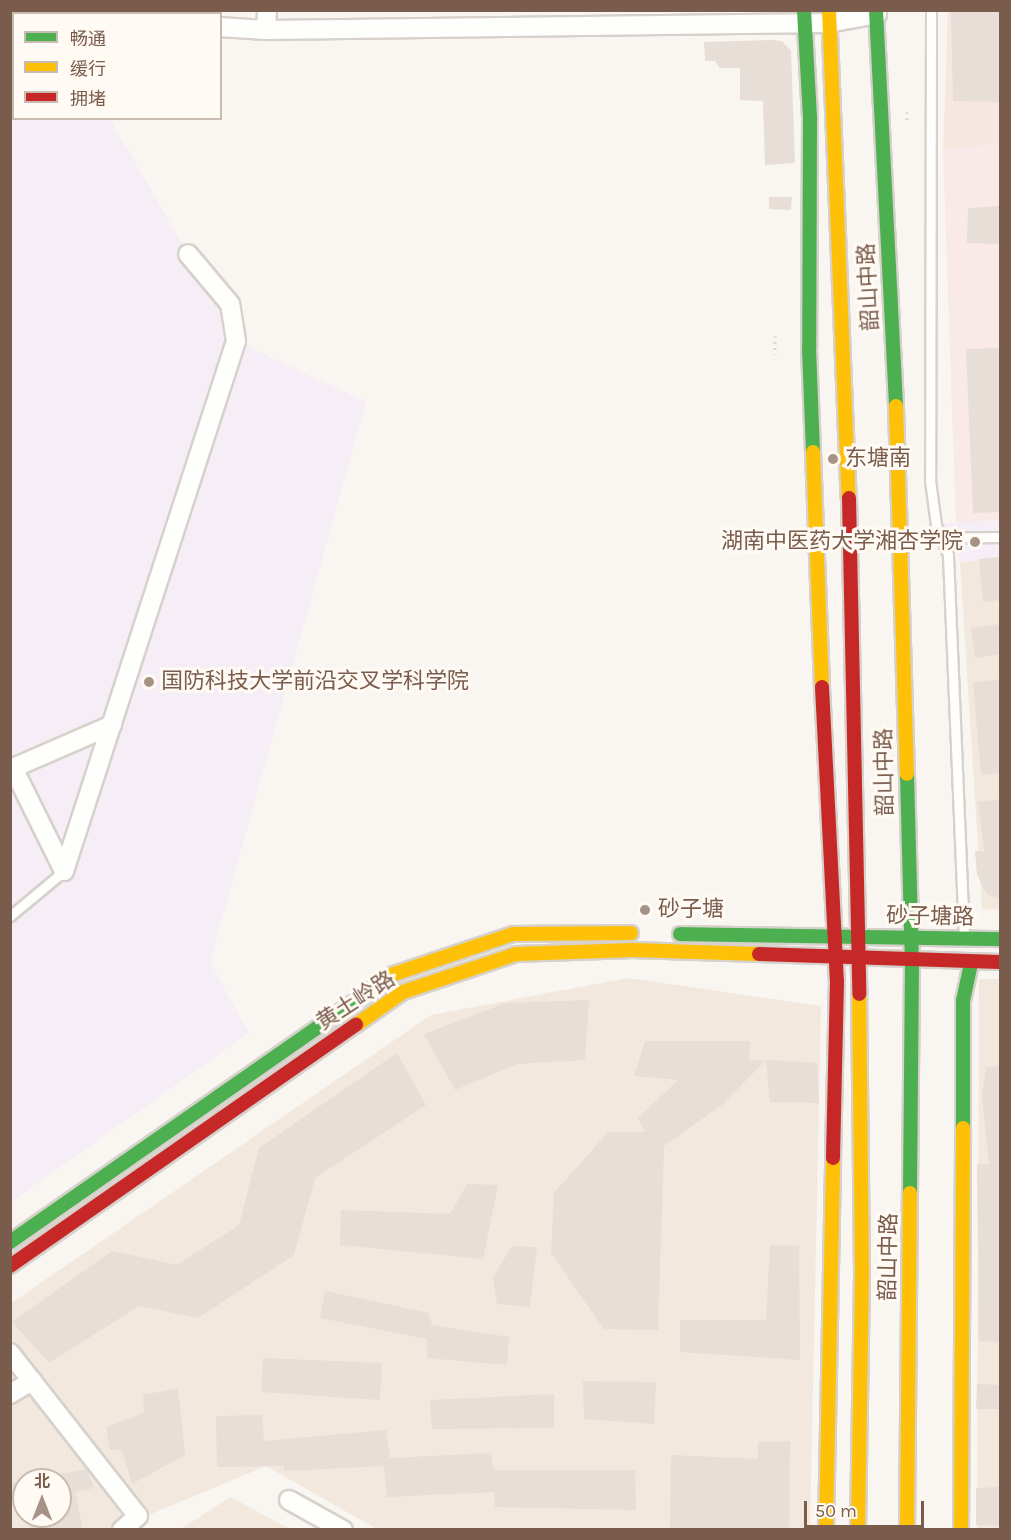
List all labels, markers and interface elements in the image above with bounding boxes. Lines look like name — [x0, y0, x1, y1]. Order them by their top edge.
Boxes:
legend — [12, 12, 222, 120]
text: 畅通 — [70, 28, 106, 50]
text: 缓行 — [70, 58, 106, 80]
text: 拥堵 — [70, 88, 106, 110]
street label: 韶山中路 — [854, 242, 884, 332]
place label: 东塘南 — [845, 446, 911, 472]
marker: 东塘南 — [826, 452, 840, 466]
place label: 湖南中医药大学湘杏学院 — [721, 529, 963, 555]
marker: 湖南中医药大学湘杏学院 — [968, 535, 982, 549]
place label: 国防科技大学前沿交叉学科学院 — [161, 669, 469, 695]
marker: 国防科技大学前沿交叉学科学院 — [142, 675, 156, 689]
street label: 韶山中路 — [871, 728, 899, 816]
place label: 砂子塘 — [658, 897, 724, 923]
marker: 砂子塘 — [636, 901, 654, 919]
street label: 砂子塘路 — [886, 903, 974, 931]
street label: 黄土岭路 — [312, 966, 400, 1036]
street label: 韶山中路 — [875, 1213, 903, 1301]
north arrow — [12, 1468, 72, 1528]
text: 北 — [34, 1472, 50, 1491]
scale bar — [807, 1489, 927, 1527]
text: 50 m — [815, 1500, 857, 1522]

